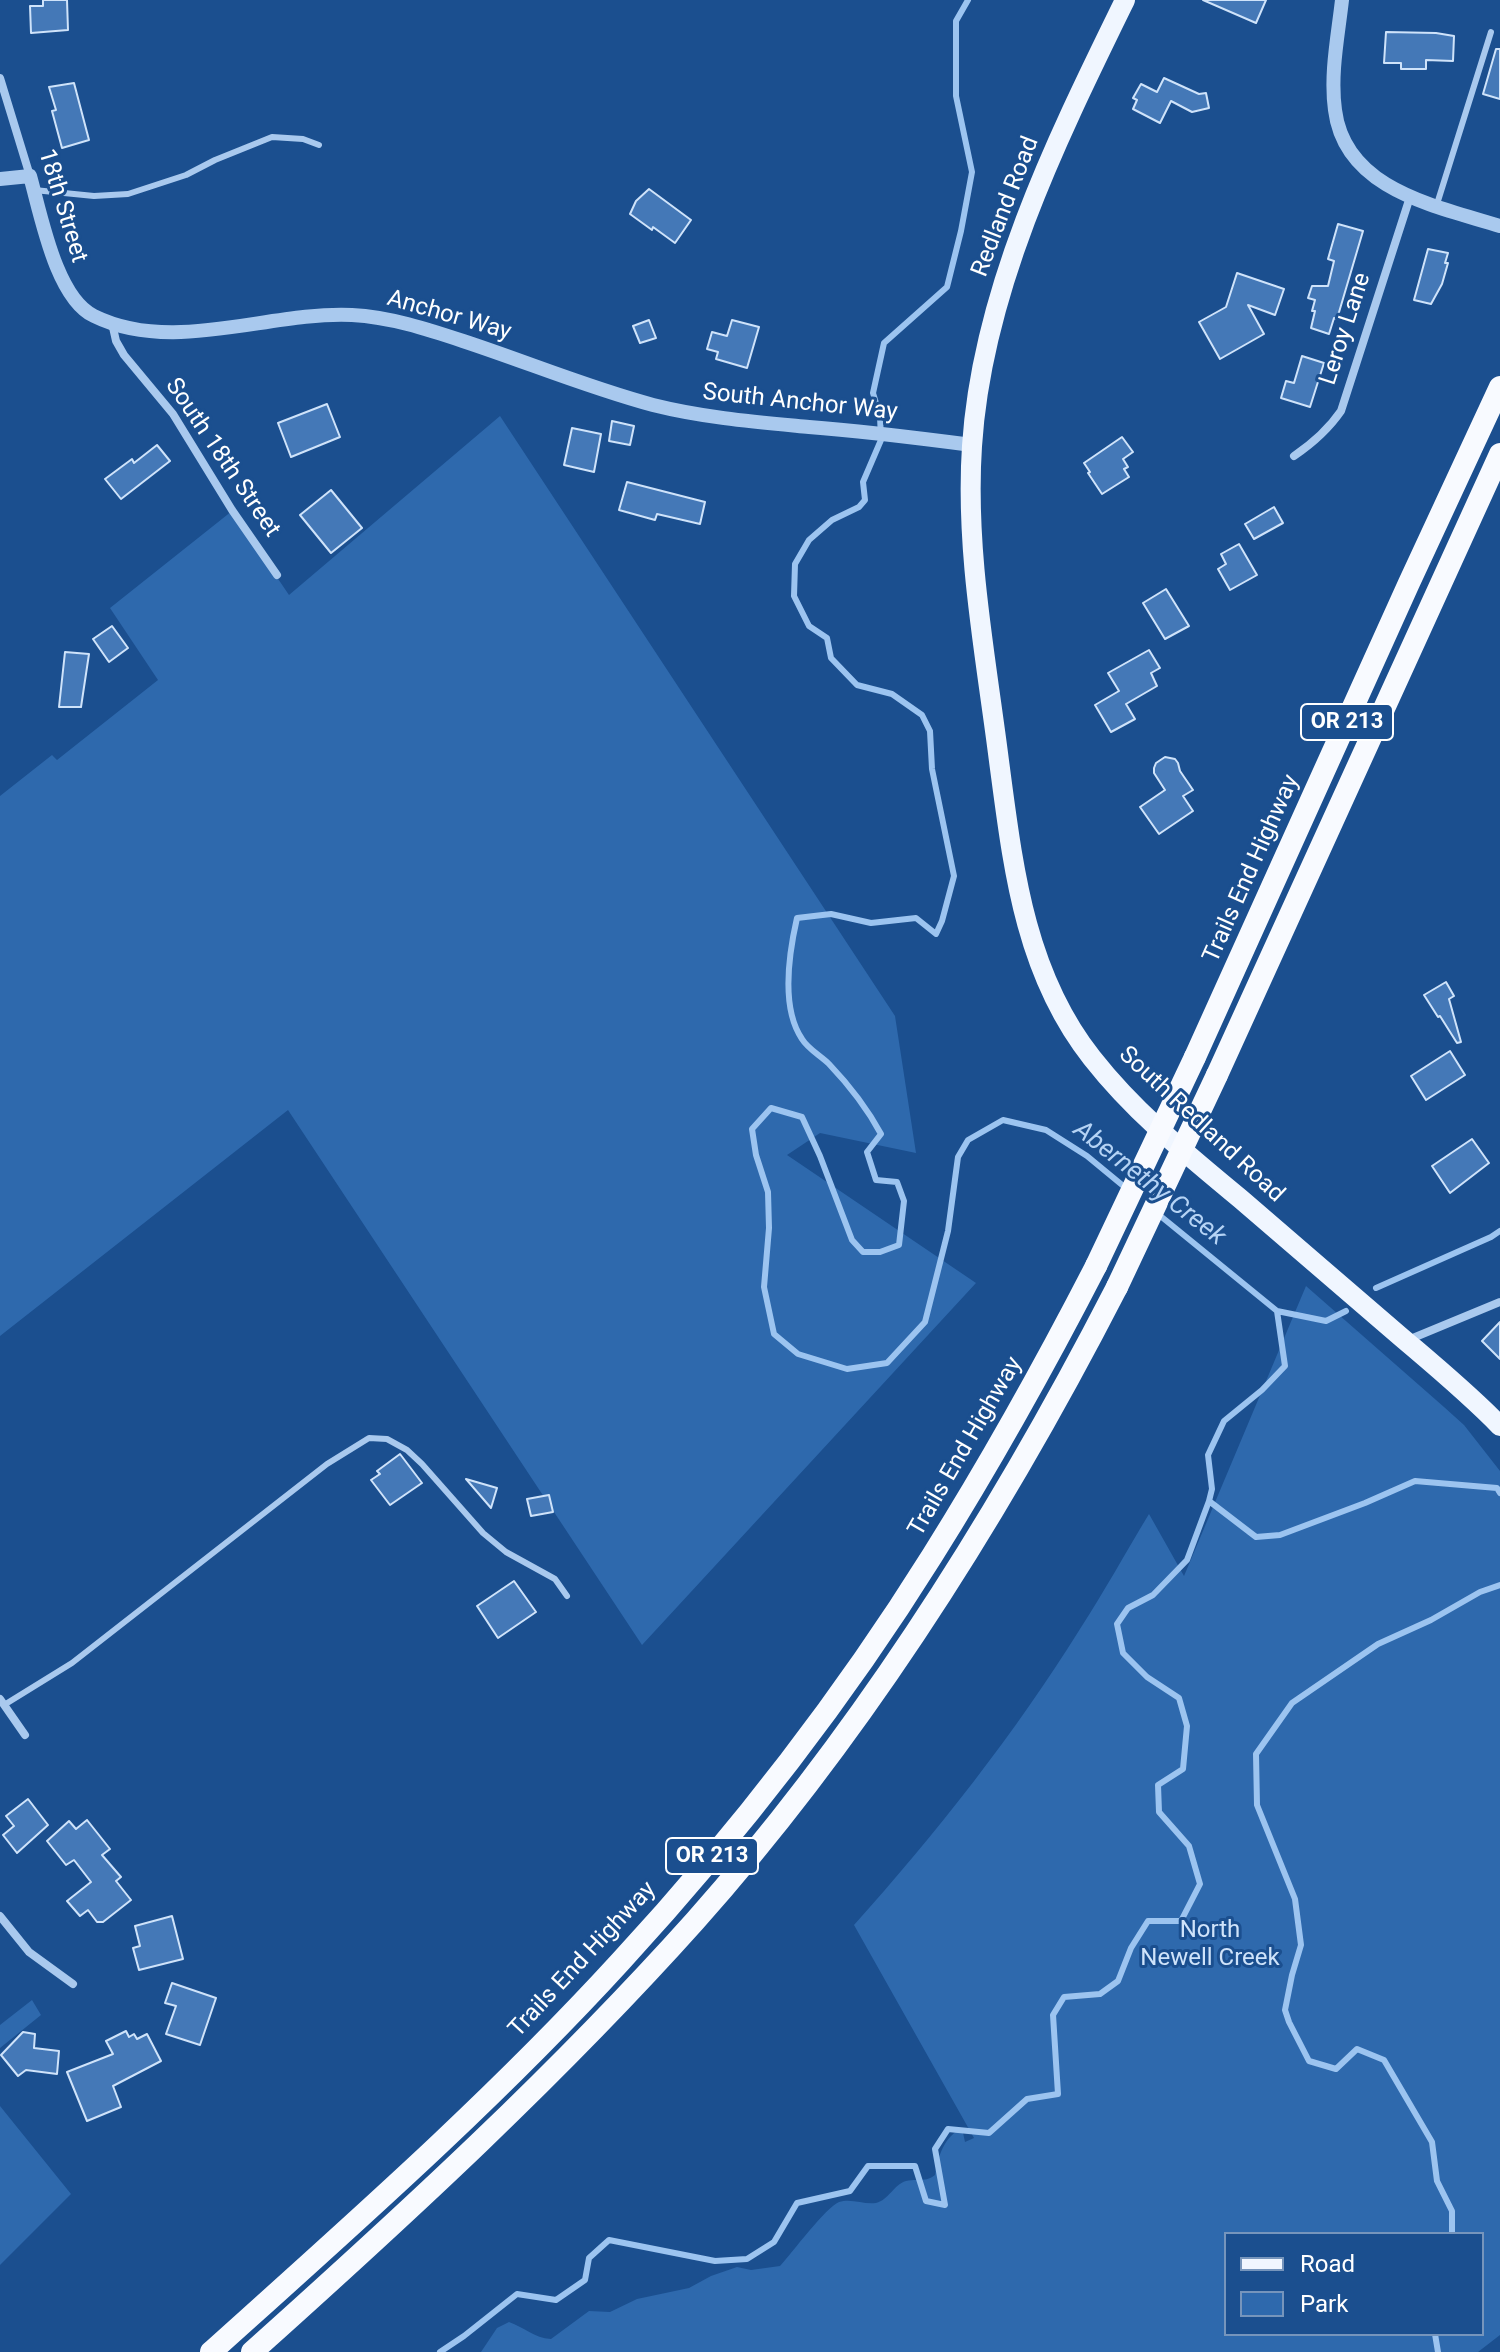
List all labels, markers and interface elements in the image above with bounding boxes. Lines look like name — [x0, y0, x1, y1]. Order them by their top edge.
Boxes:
street label: Redland Road — [966, 133, 1046, 281]
street label: 18th Street — [31, 146, 93, 266]
street label: Leroy Lane — [1314, 269, 1378, 389]
street label: Anchor Way — [384, 285, 514, 347]
street label: South 18th Street — [158, 373, 286, 543]
street label: South Anchor Way — [701, 378, 899, 428]
road number: OR 213 — [1301, 704, 1393, 740]
street label: Trails End Highway — [1198, 771, 1306, 967]
street label: South Redland Road — [1112, 1041, 1290, 1209]
water label: Abernethy Creek — [1067, 1115, 1231, 1253]
street label: Trails End Highway — [903, 1352, 1029, 1542]
road number: OR 213 — [666, 1838, 758, 1874]
street label: Trails End Highway — [503, 1876, 663, 2044]
park label: North Newell Creek — [1140, 1917, 1280, 1973]
legend — [1224, 2232, 1484, 2336]
text: Road — [1300, 2250, 1355, 2278]
text: Park — [1300, 2290, 1348, 2318]

